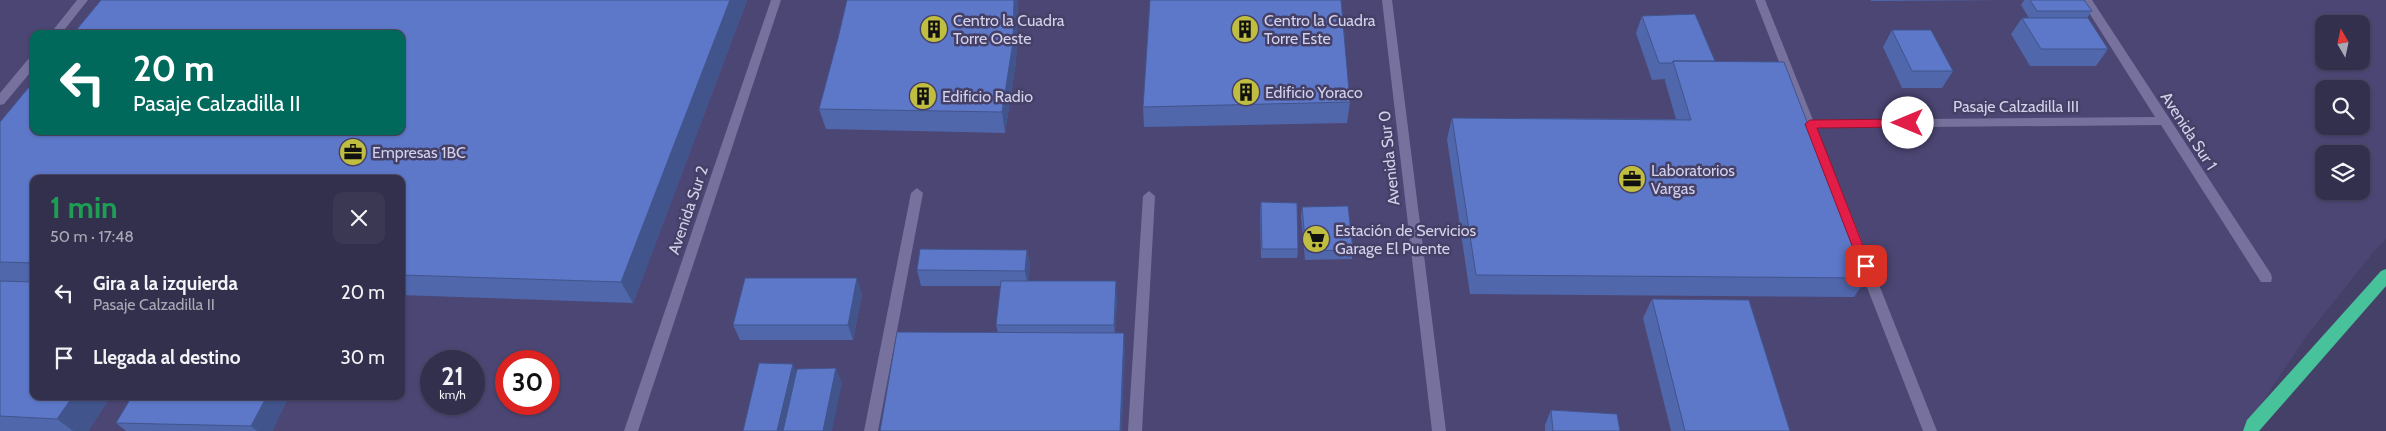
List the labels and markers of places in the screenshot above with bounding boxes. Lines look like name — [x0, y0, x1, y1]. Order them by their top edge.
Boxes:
place label: Centro la Cuadra Torre Oeste — [953, 11, 1065, 48]
place label: Centro la Cuadra Torre Este — [1264, 11, 1376, 48]
building icon: Centro la Cuadra Torre Oeste — [919, 14, 949, 44]
building icon: Centro la Cuadra Torre Este — [1230, 14, 1260, 44]
building icon: Edificio Yoraco — [1231, 77, 1261, 107]
building icon: Edificio Radio — [908, 81, 938, 111]
place label: Edificio Yoraco — [1265, 83, 1363, 102]
place label: Edificio Radio — [942, 87, 1033, 106]
office icon: Empresas 1BC — [338, 137, 368, 167]
place label: Empresas 1BC — [372, 143, 466, 162]
place label: Laboratorios Vargas — [1651, 161, 1735, 198]
office icon: Laboratorios Vargas — [1617, 164, 1647, 194]
place label: Estación de Servicios Garage El Puente — [1335, 221, 1476, 258]
supermarket icon: Estación de Servicios Garage El Puente — [1301, 224, 1331, 254]
pin — [1845, 245, 1887, 287]

